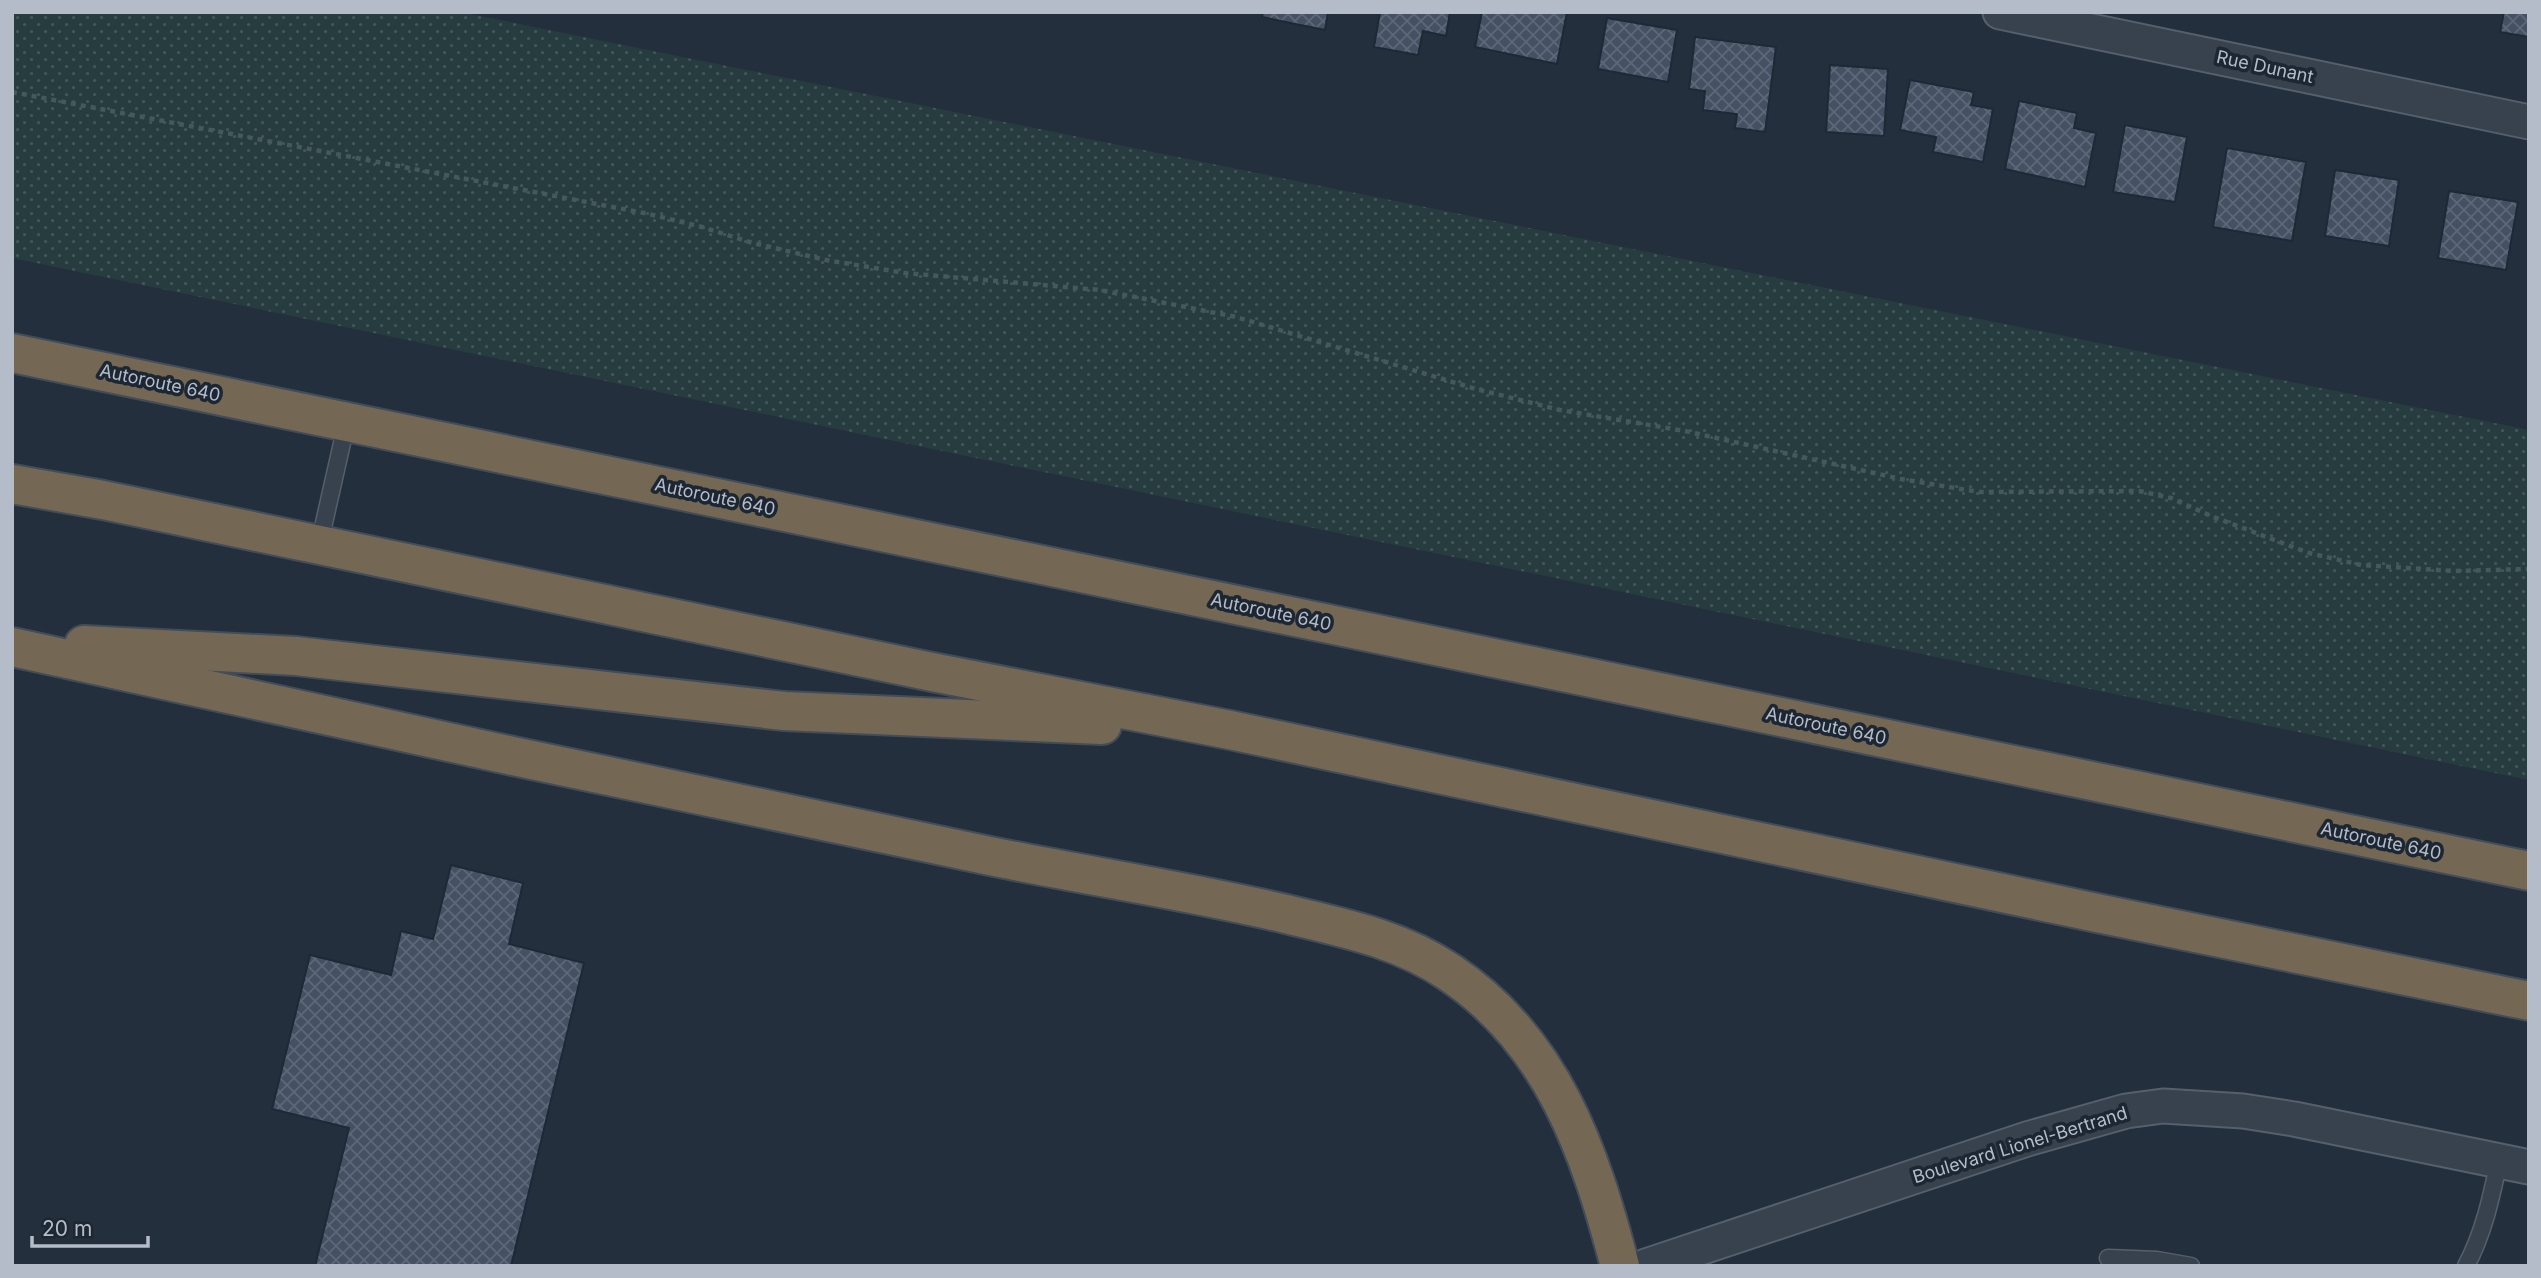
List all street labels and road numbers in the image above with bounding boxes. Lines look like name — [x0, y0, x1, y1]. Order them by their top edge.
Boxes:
street label: Rue Dunant — [2215, 46, 2316, 87]
street label: Autoroute 640 — [98, 359, 222, 406]
street label: Autoroute 640 — [653, 473, 777, 520]
street label: Autoroute 640 — [1209, 588, 1333, 635]
street label: Autoroute 640 — [1764, 702, 1888, 749]
street label: Autoroute 640 — [2319, 817, 2443, 864]
street label: Boulevard Lionel-Bertrand — [1910, 1102, 2130, 1187]

